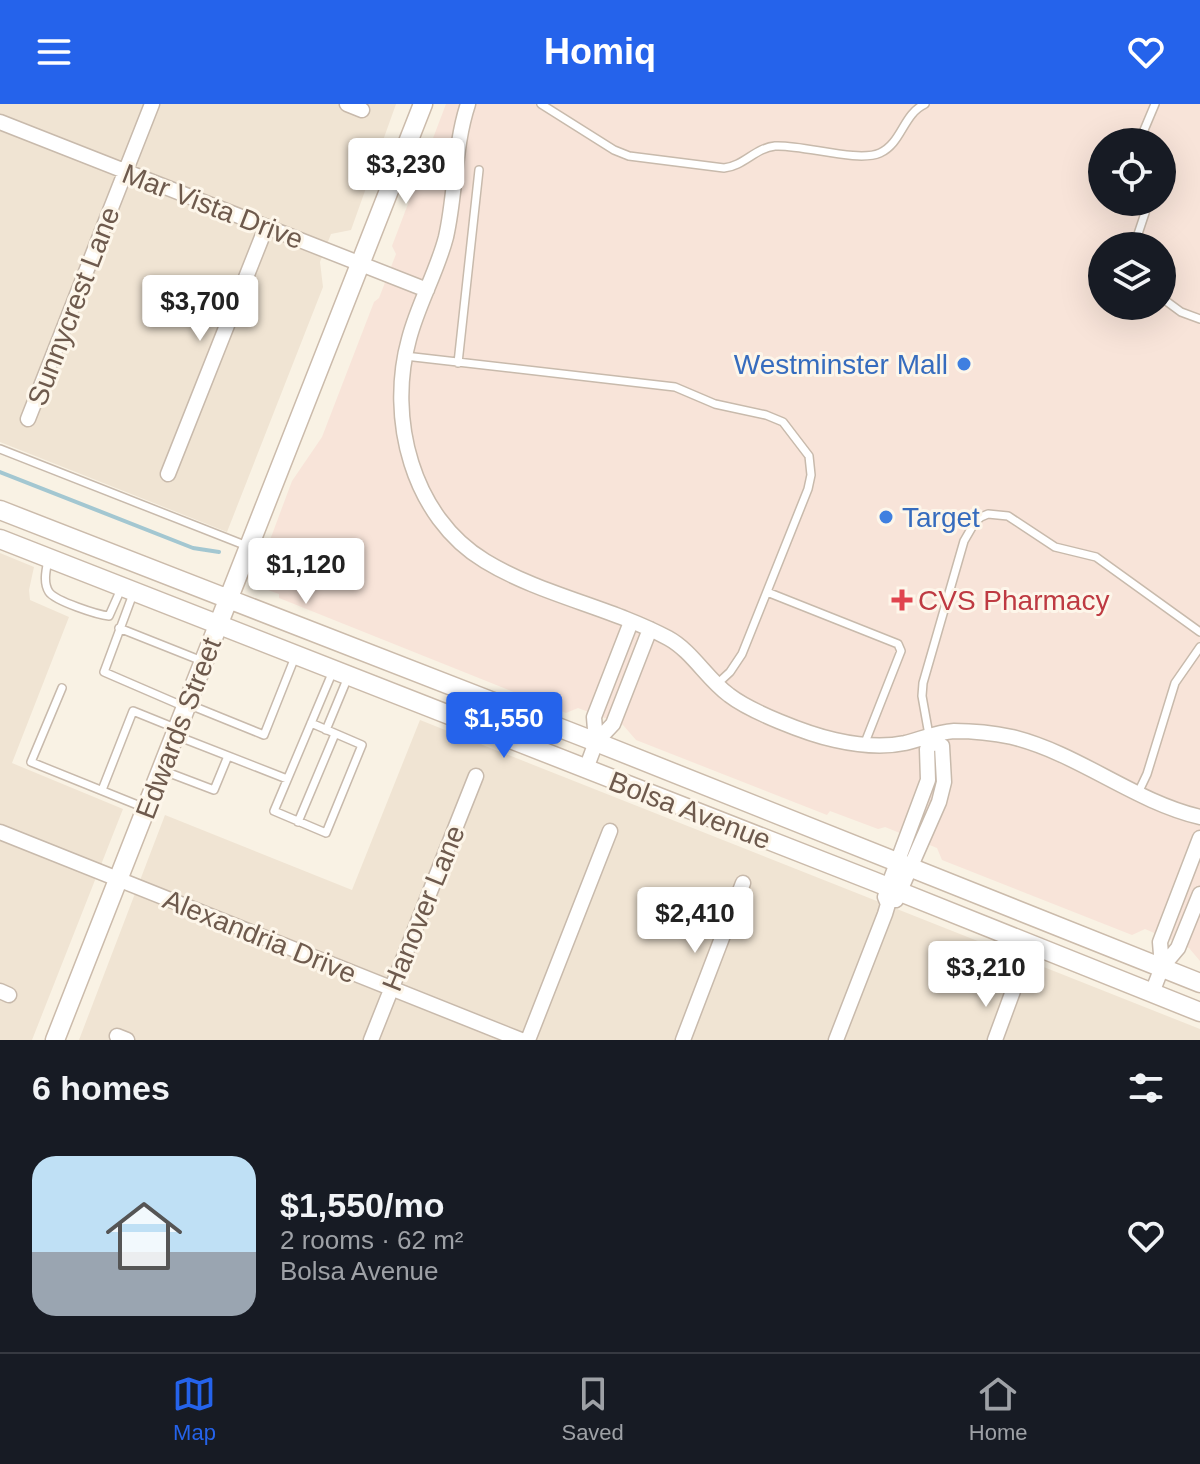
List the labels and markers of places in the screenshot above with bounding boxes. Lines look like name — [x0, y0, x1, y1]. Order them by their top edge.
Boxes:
pin: $3,230 — [341, 138, 471, 206]
pin: $3,700 — [135, 275, 265, 343]
place label: Westminster Mall — [734, 349, 948, 380]
marker: Westminster Mall — [955, 355, 973, 373]
place label: Target — [902, 502, 980, 533]
marker: Target — [877, 508, 895, 526]
pin: $1,120 — [241, 538, 371, 606]
place label: CVS Pharmacy — [918, 585, 1109, 616]
marker: CVS Pharmacy — [893, 591, 911, 609]
pin: $1,550 — [439, 692, 569, 760]
pin: $2,410 — [630, 887, 760, 955]
pin: $3,210 — [921, 941, 1051, 1009]

